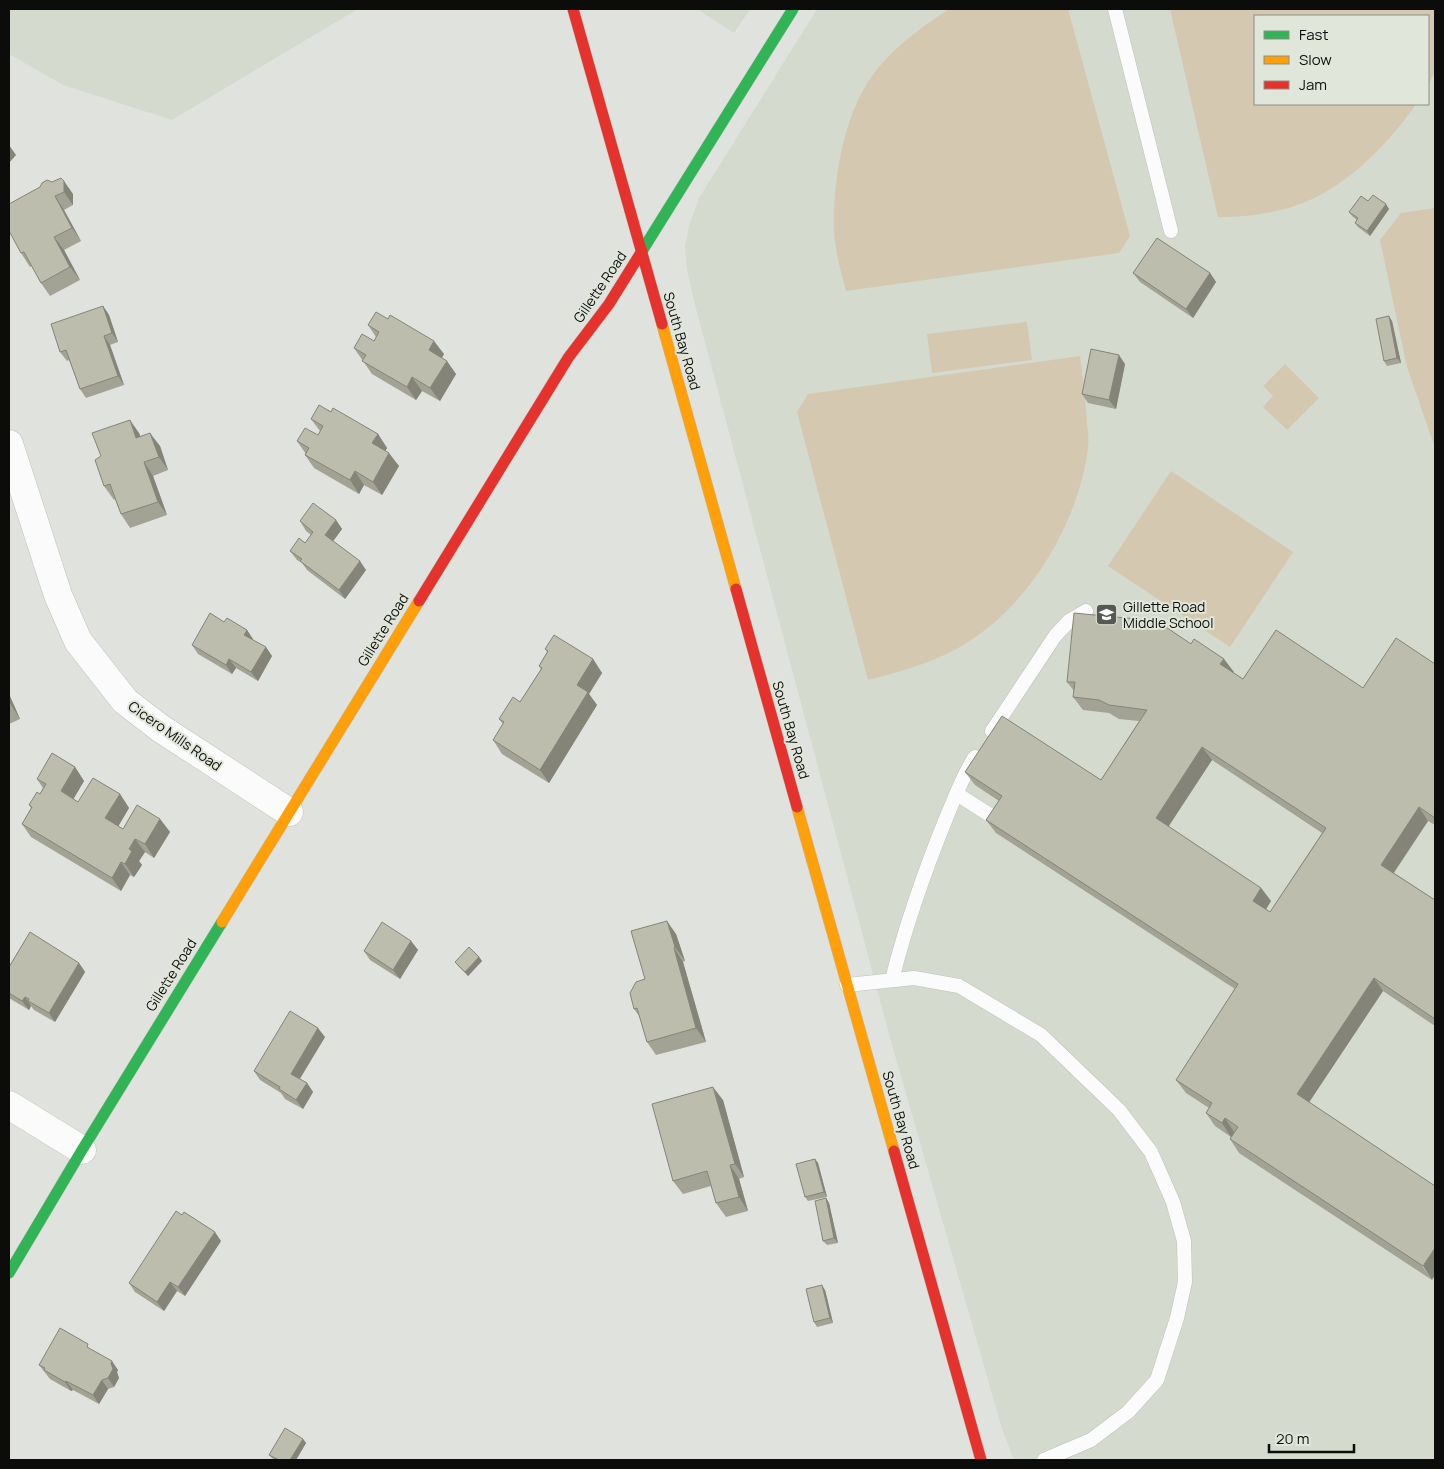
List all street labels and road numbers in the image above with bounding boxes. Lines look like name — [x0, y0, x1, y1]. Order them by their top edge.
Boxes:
street label: Gillette Road — [569, 247, 631, 326]
street label: South Bay Road — [659, 290, 706, 392]
street label: Gillette Road — [353, 590, 412, 670]
street label: South Bay Road — [768, 679, 815, 781]
street label: Cicero Mills Road — [125, 696, 226, 775]
street label: Gillette Road — [141, 935, 200, 1015]
street label: South Bay Road — [878, 1069, 925, 1171]

